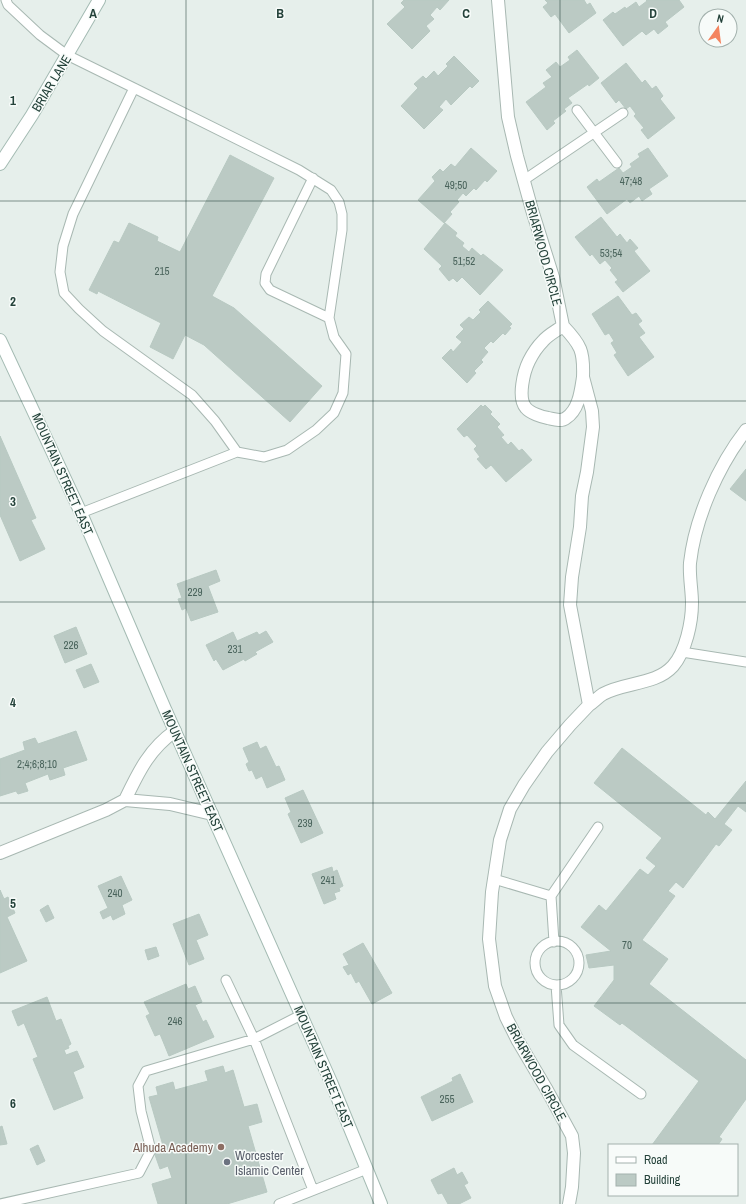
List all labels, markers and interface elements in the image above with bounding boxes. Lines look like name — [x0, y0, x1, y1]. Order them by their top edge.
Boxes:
text: A — [89, 5, 97, 22]
text: B — [276, 5, 284, 22]
text: C — [462, 5, 470, 22]
text: D — [649, 5, 657, 22]
north arrow — [698, 8, 738, 48]
text: N — [716, 11, 725, 26]
street label: BRIAR LANE — [28, 52, 75, 115]
text: 1 — [10, 92, 16, 109]
house number: 47;48 — [620, 174, 642, 188]
house number: 49;50 — [445, 178, 467, 192]
street label: BRIARWOOD CIRCLE — [521, 198, 566, 308]
house number: 53;54 — [600, 246, 622, 260]
house number: 51;52 — [453, 254, 475, 268]
house number: 215 — [154, 264, 170, 278]
text: 2 — [10, 293, 16, 310]
street label: MOUNTAIN STREET EAST — [28, 411, 97, 538]
text: 3 — [10, 493, 16, 510]
house number: 229 — [187, 585, 203, 599]
house number: 226 — [63, 638, 79, 652]
house number: 231 — [227, 642, 243, 656]
text: 4 — [10, 694, 16, 711]
street label: MOUNTAIN STREET EAST — [158, 708, 227, 835]
house number: 2;4;6;8;10 — [17, 757, 57, 771]
house number: 239 — [297, 816, 313, 830]
house number: 241 — [320, 873, 336, 887]
house number: 240 — [107, 886, 123, 900]
text: 5 — [10, 895, 16, 912]
house number: 70 — [622, 938, 632, 952]
street label: MOUNTAIN STREET EAST — [290, 1003, 357, 1132]
house number: 246 — [167, 1014, 183, 1028]
street label: BRIARWOOD CIRCLE — [503, 1021, 570, 1124]
house number: 255 — [439, 1092, 455, 1106]
text: 6 — [10, 1095, 16, 1112]
place label: Alhuda Academy — [132, 1139, 214, 1156]
marker: Alhuda Academy — [216, 1142, 226, 1152]
legend — [608, 1144, 738, 1196]
place label: Worcester Islamic Center — [235, 1147, 304, 1179]
text: Road — [644, 1152, 668, 1168]
marker: Worcester Islamic Center — [222, 1157, 232, 1167]
text: Building — [644, 1172, 681, 1188]

